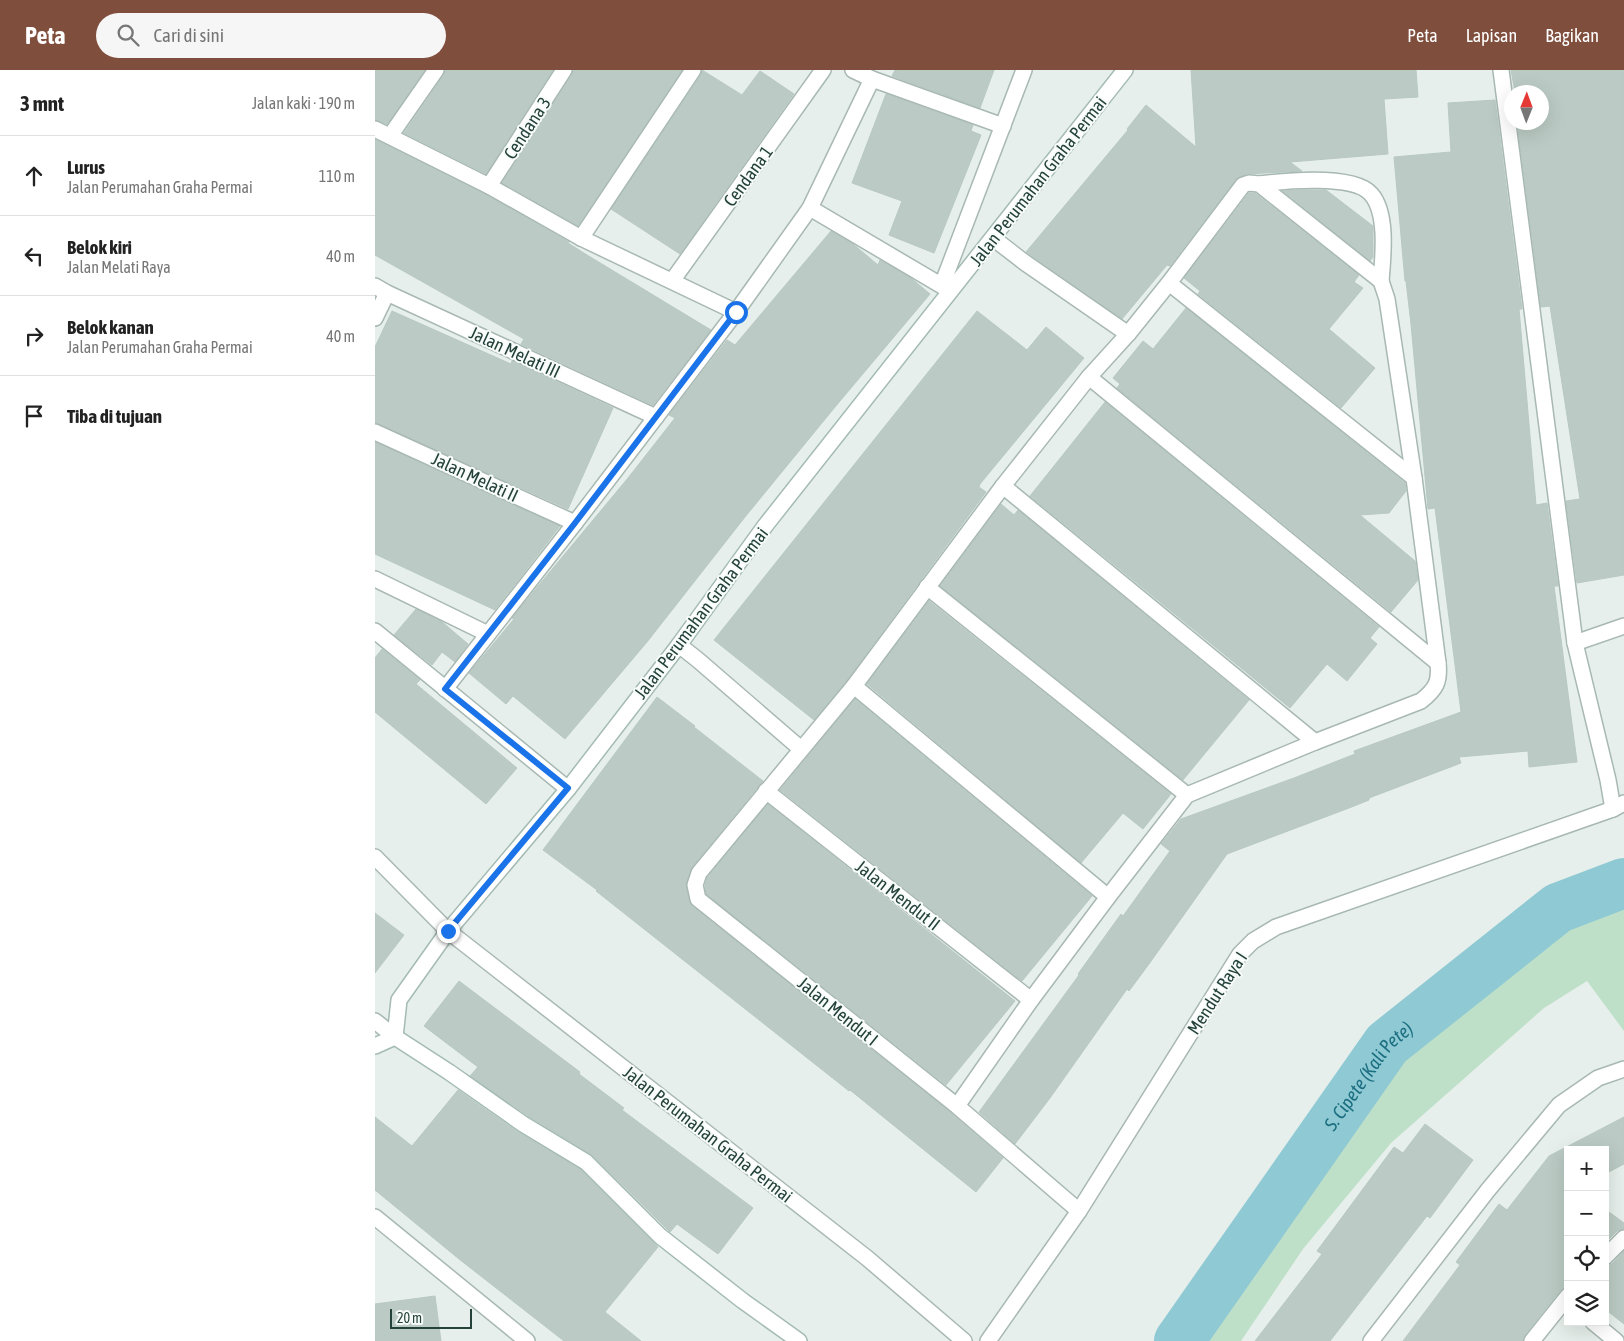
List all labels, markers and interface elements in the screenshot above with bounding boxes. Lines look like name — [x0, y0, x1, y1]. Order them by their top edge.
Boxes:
search box — [96, 13, 446, 58]
icon: search — [114, 21, 142, 49]
text: Peta — [25, 22, 66, 49]
text: Cari di sini — [154, 24, 224, 46]
text: Peta — [1407, 25, 1438, 46]
text: Lapisan — [1466, 25, 1517, 46]
text: Bagikan — [1545, 25, 1599, 46]
north arrow — [1504, 85, 1549, 130]
text: 3 mnt — [20, 91, 64, 115]
street label: Jalan Perumahan Graha Permai — [965, 92, 1111, 270]
street label: Cendana 3 — [499, 93, 555, 163]
text: Jalan kaki · 190 m — [252, 94, 355, 112]
street label: Cendana 1 — [719, 142, 777, 210]
text: Lurus — [67, 156, 105, 178]
icon: ahead — [20, 162, 48, 190]
text: 110 m — [319, 167, 355, 185]
text: Jalan Perumahan Graha Permai — [67, 178, 253, 196]
text: Belok kiri — [67, 236, 132, 258]
icon: left — [20, 242, 48, 270]
text: 40 m — [326, 247, 355, 265]
text: Jalan Melati Raya — [67, 258, 171, 276]
route start — [725, 301, 748, 324]
text: Belok kanan — [67, 316, 154, 338]
icon: right — [20, 322, 48, 350]
street label: Jalan Melati III — [466, 322, 564, 382]
text: 40 m — [326, 327, 355, 345]
text: Jalan Perumahan Graha Permai — [67, 338, 253, 356]
icon: arrive — [20, 402, 48, 430]
text: Tiba di tujuan — [67, 405, 162, 427]
street label: Jalan Melati II — [429, 448, 521, 506]
street label: Jalan Perumahan Graha Permai — [630, 523, 772, 703]
street label: Jalan Mendut II — [852, 855, 944, 935]
route end — [437, 920, 460, 943]
street label: Mendut Raya I — [1183, 948, 1251, 1038]
street label: Jalan Mendut I — [794, 972, 882, 1050]
water label: S. Cipete (Kali Pete) — [1319, 1017, 1417, 1135]
street label: Jalan Perumahan Graha Permai — [619, 1061, 797, 1207]
map controls — [1564, 1146, 1609, 1326]
button: + — [1564, 1146, 1609, 1191]
button: − — [1564, 1191, 1609, 1236]
button: locate — [1564, 1236, 1609, 1281]
button: layers — [1564, 1281, 1609, 1326]
scale bar — [390, 1306, 473, 1329]
text: 20 m — [397, 1310, 422, 1326]

